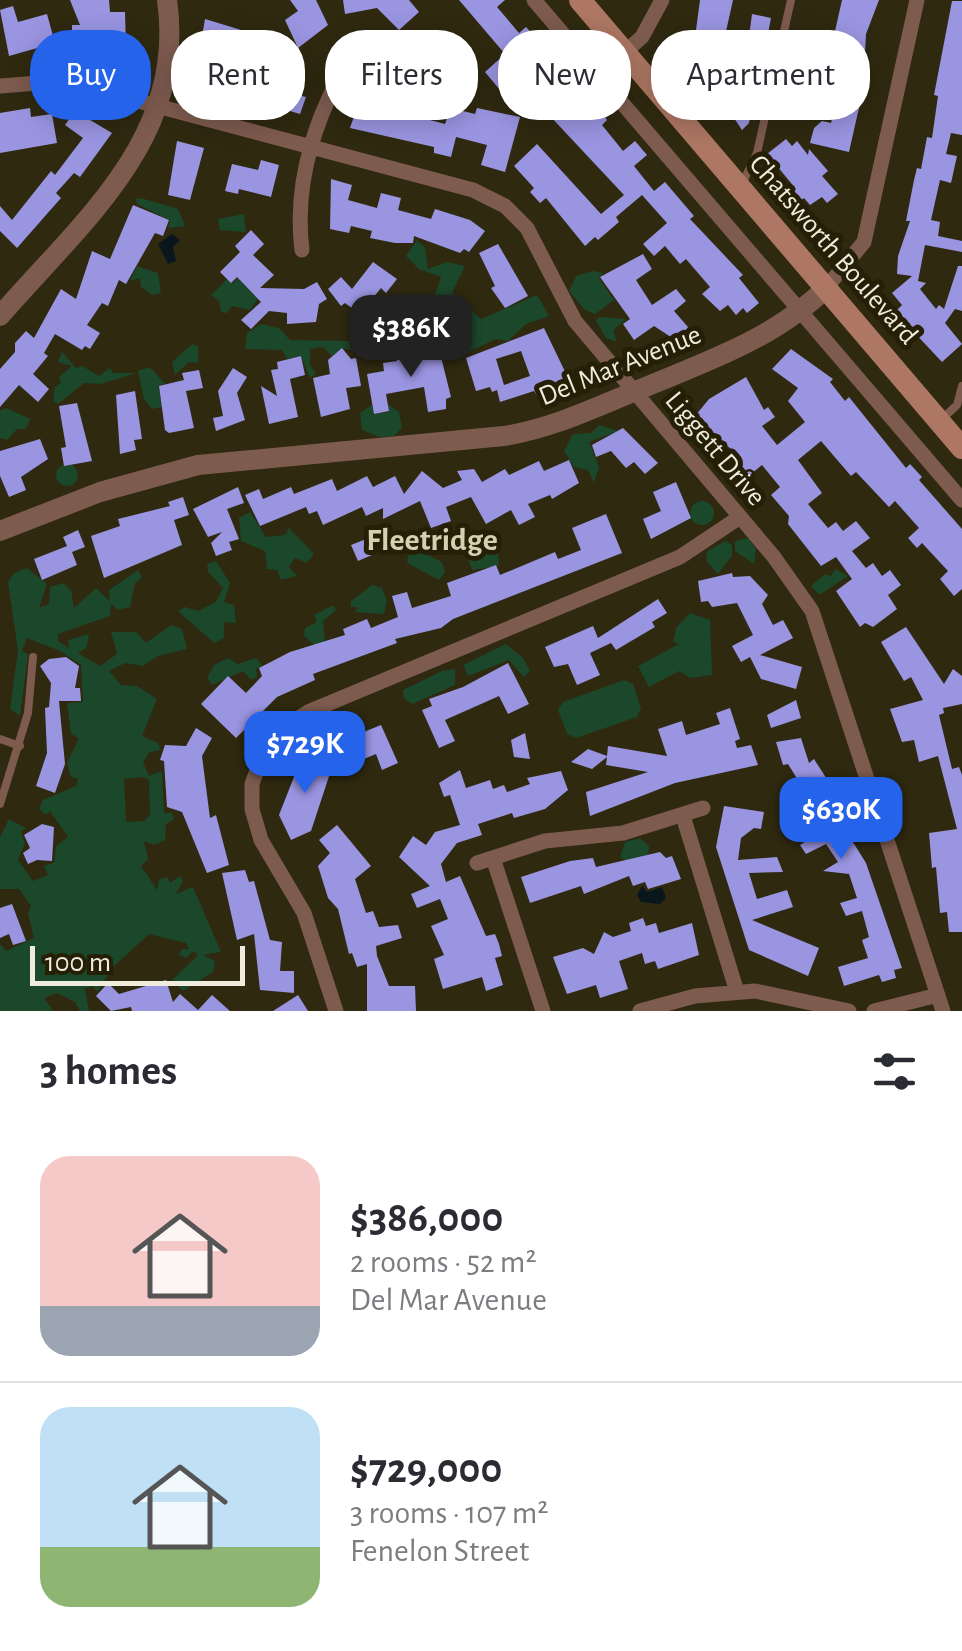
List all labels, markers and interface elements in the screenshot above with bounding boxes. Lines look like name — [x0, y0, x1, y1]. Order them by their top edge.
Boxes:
chip: Buy — [30, 30, 151, 120]
chip: Rent — [171, 30, 305, 120]
chip: Filters — [325, 30, 478, 120]
chip: New — [498, 30, 631, 120]
chip: Apartment — [651, 30, 870, 120]
street label: Chatsworth Boulevard — [743, 150, 923, 350]
pin: $386K — [341, 295, 481, 380]
text: $386K — [372, 311, 450, 343]
street label: Del Mar Avenue — [535, 321, 705, 411]
street label: Liggett Drive — [659, 387, 771, 511]
district label: Fleetridge — [366, 524, 498, 556]
pin: $729K — [235, 711, 375, 796]
text: $729K — [266, 727, 344, 759]
pin: $630K — [771, 777, 911, 862]
text: $630K — [801, 793, 881, 825]
scale bar — [30, 941, 245, 986]
text: 100 m — [45, 949, 111, 977]
icon: filters — [867, 1044, 922, 1099]
text: 3 homes — [40, 1050, 177, 1092]
icon: home — [120, 1196, 240, 1316]
text: $386,000 — [350, 1197, 503, 1239]
text: 2 rooms · 52 m² — [350, 1246, 537, 1278]
text: Del Mar Avenue — [350, 1284, 547, 1316]
icon: home — [120, 1447, 240, 1567]
text: $729,000 — [350, 1448, 502, 1490]
text: 3 rooms · 107 m² — [350, 1497, 549, 1529]
text: Fenelon Street — [350, 1535, 529, 1567]

